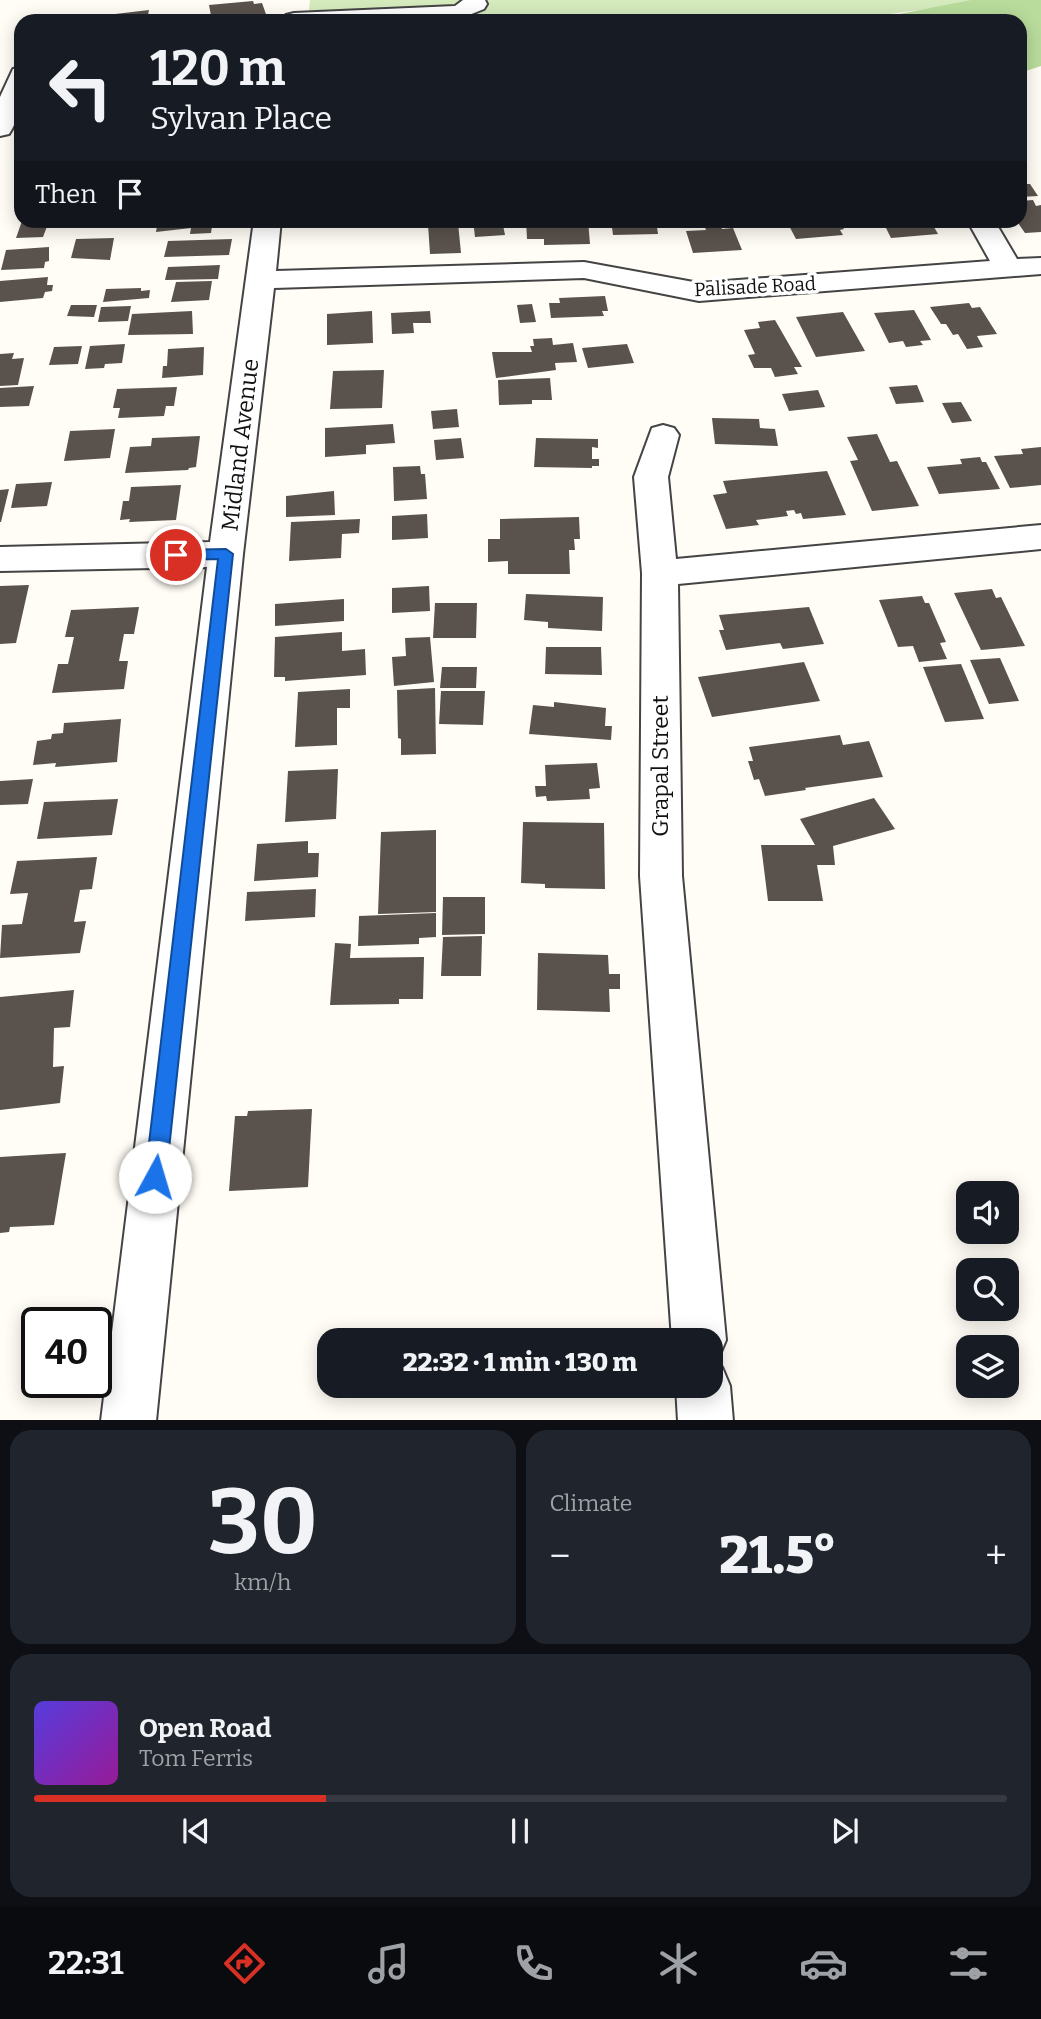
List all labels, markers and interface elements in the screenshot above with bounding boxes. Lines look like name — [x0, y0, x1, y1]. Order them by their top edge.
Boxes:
text: 120 m — [150, 39, 285, 98]
icon: left — [35, 42, 126, 133]
text: Sylvan Place — [150, 99, 332, 137]
icon: arrive — [111, 175, 149, 213]
text: Then — [35, 179, 97, 210]
street label: Palisade Road — [694, 272, 817, 301]
street label: Midland Avenue — [216, 357, 264, 533]
pin — [146, 525, 206, 585]
icon: arrive — [157, 536, 195, 574]
street label: Grapal Street — [646, 695, 674, 837]
position arrow — [118, 1140, 192, 1214]
map controls — [956, 1181, 1019, 1398]
button: sound — [956, 1181, 1019, 1244]
button: search — [956, 1258, 1019, 1321]
speed limit sign: 40 — [21, 1307, 112, 1398]
button: layers — [956, 1335, 1019, 1398]
text: 22:32 · 1 min · 130 m — [403, 1347, 637, 1378]
text: 30 — [208, 1468, 318, 1577]
text: Climate — [550, 1489, 632, 1517]
text: 21.5° — [719, 1524, 836, 1587]
text: − — [550, 1533, 570, 1579]
text: + — [985, 1533, 1007, 1579]
text: km/h — [234, 1568, 291, 1596]
text: Open Road — [139, 1713, 271, 1744]
text: Tom Ferris — [139, 1744, 253, 1772]
icon: previous — [177, 1812, 215, 1850]
icon: pause — [501, 1812, 539, 1850]
icon: next — [826, 1812, 864, 1850]
icon: directions — [220, 1939, 269, 1988]
icon: music — [364, 1939, 413, 1988]
icon: phone — [509, 1939, 558, 1988]
icon: climate — [654, 1939, 703, 1988]
icon: car — [799, 1939, 848, 1988]
icon: filters — [944, 1939, 993, 1988]
text: 22:31 — [48, 1944, 124, 1982]

